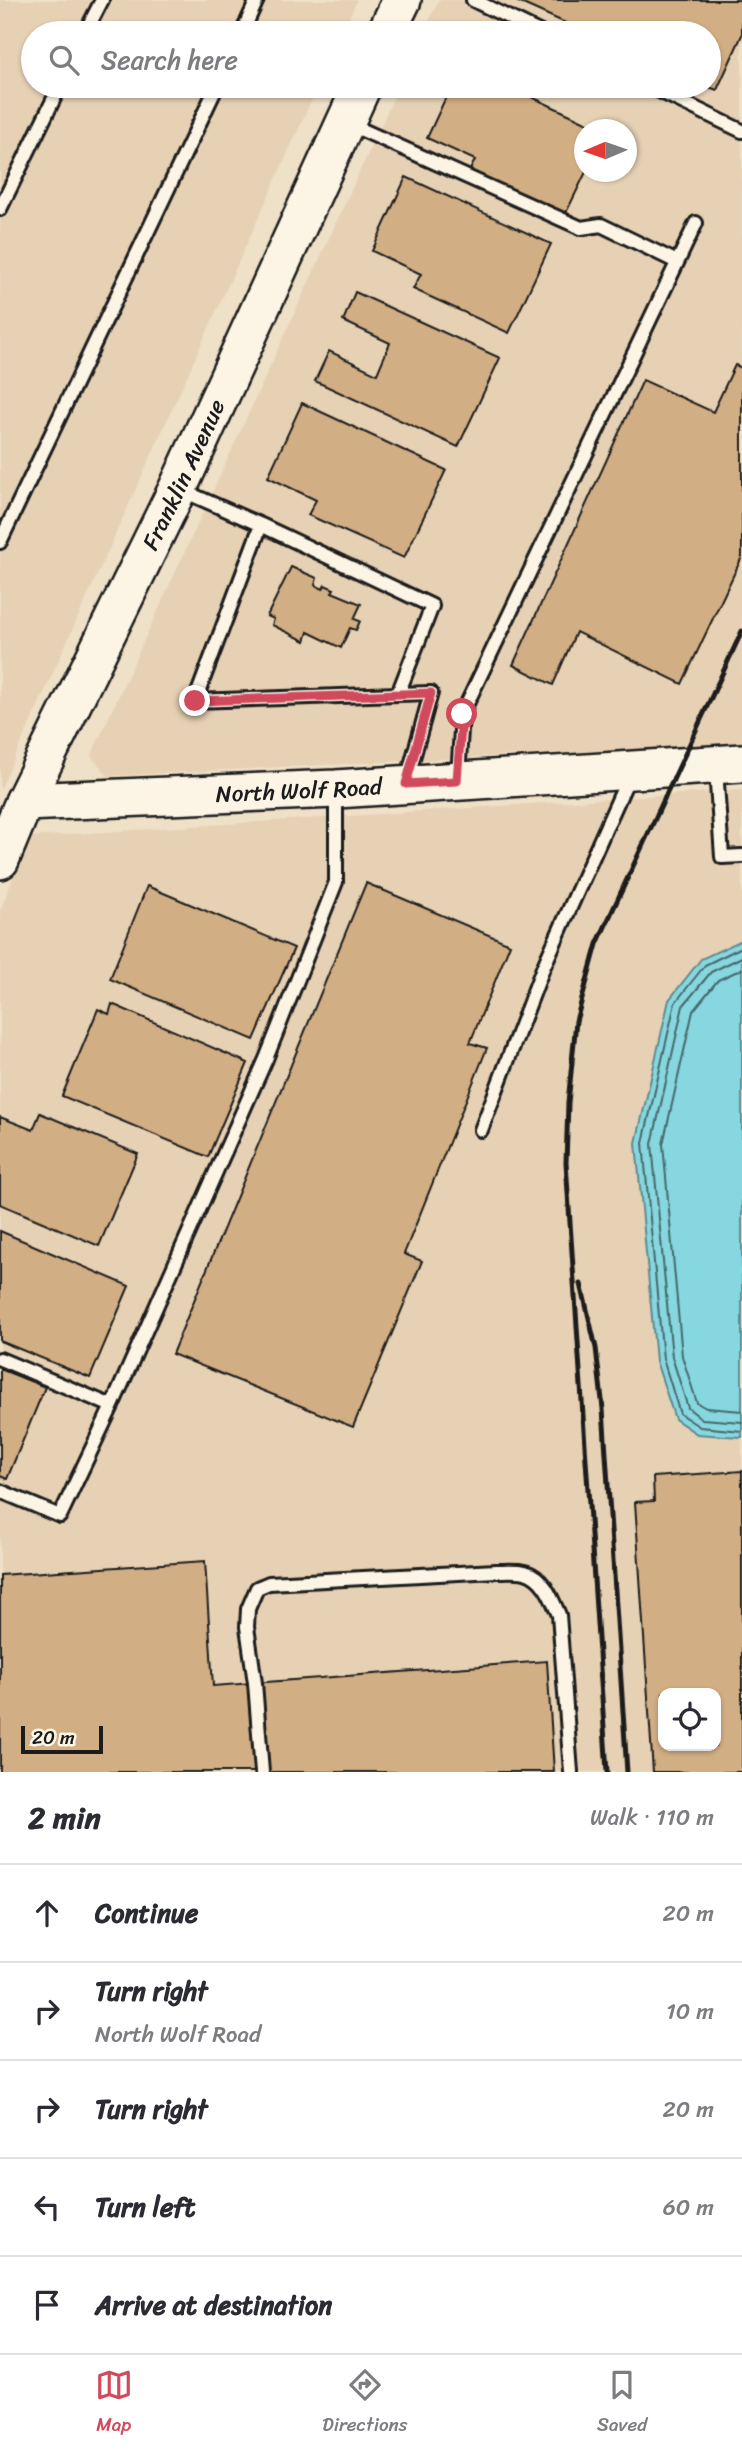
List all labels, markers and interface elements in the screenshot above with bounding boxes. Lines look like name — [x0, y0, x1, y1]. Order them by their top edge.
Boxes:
search box — [21, 21, 721, 98]
text: Search here — [101, 37, 238, 83]
icon: search — [45, 41, 83, 79]
north arrow — [574, 119, 637, 182]
street label: Franklin Avenue — [130, 392, 237, 557]
route end — [179, 685, 210, 716]
route start — [446, 698, 477, 729]
street label: North Wolf Road — [215, 765, 385, 814]
map controls — [658, 1688, 721, 1751]
button: locate — [658, 1688, 721, 1751]
text: 20 m — [32, 1721, 75, 1754]
scale bar — [21, 1723, 103, 1755]
text: 2 min — [28, 1791, 101, 1845]
text: Walk · 110 m — [590, 1797, 714, 1838]
text: Continue — [95, 1890, 198, 1936]
text: 20 m — [663, 1893, 714, 1934]
icon: ahead — [28, 1894, 66, 1932]
text: Turn right — [95, 1968, 208, 2014]
text: 10 m — [666, 1991, 714, 2032]
icon: right — [28, 1992, 66, 2030]
text: North Wolf Road — [95, 2014, 261, 2055]
text: Turn right — [95, 2086, 208, 2132]
text: 20 m — [663, 2089, 714, 2130]
icon: right — [28, 2090, 66, 2128]
text: Turn left — [95, 2184, 195, 2230]
text: 60 m — [663, 2187, 714, 2228]
icon: left — [28, 2188, 66, 2226]
text: Arrive at destination — [95, 2282, 332, 2328]
icon: arrive — [28, 2286, 66, 2324]
tab: Map — [95, 2366, 133, 2441]
tab: Directions — [322, 2366, 408, 2441]
tab: Saved — [597, 2366, 647, 2441]

